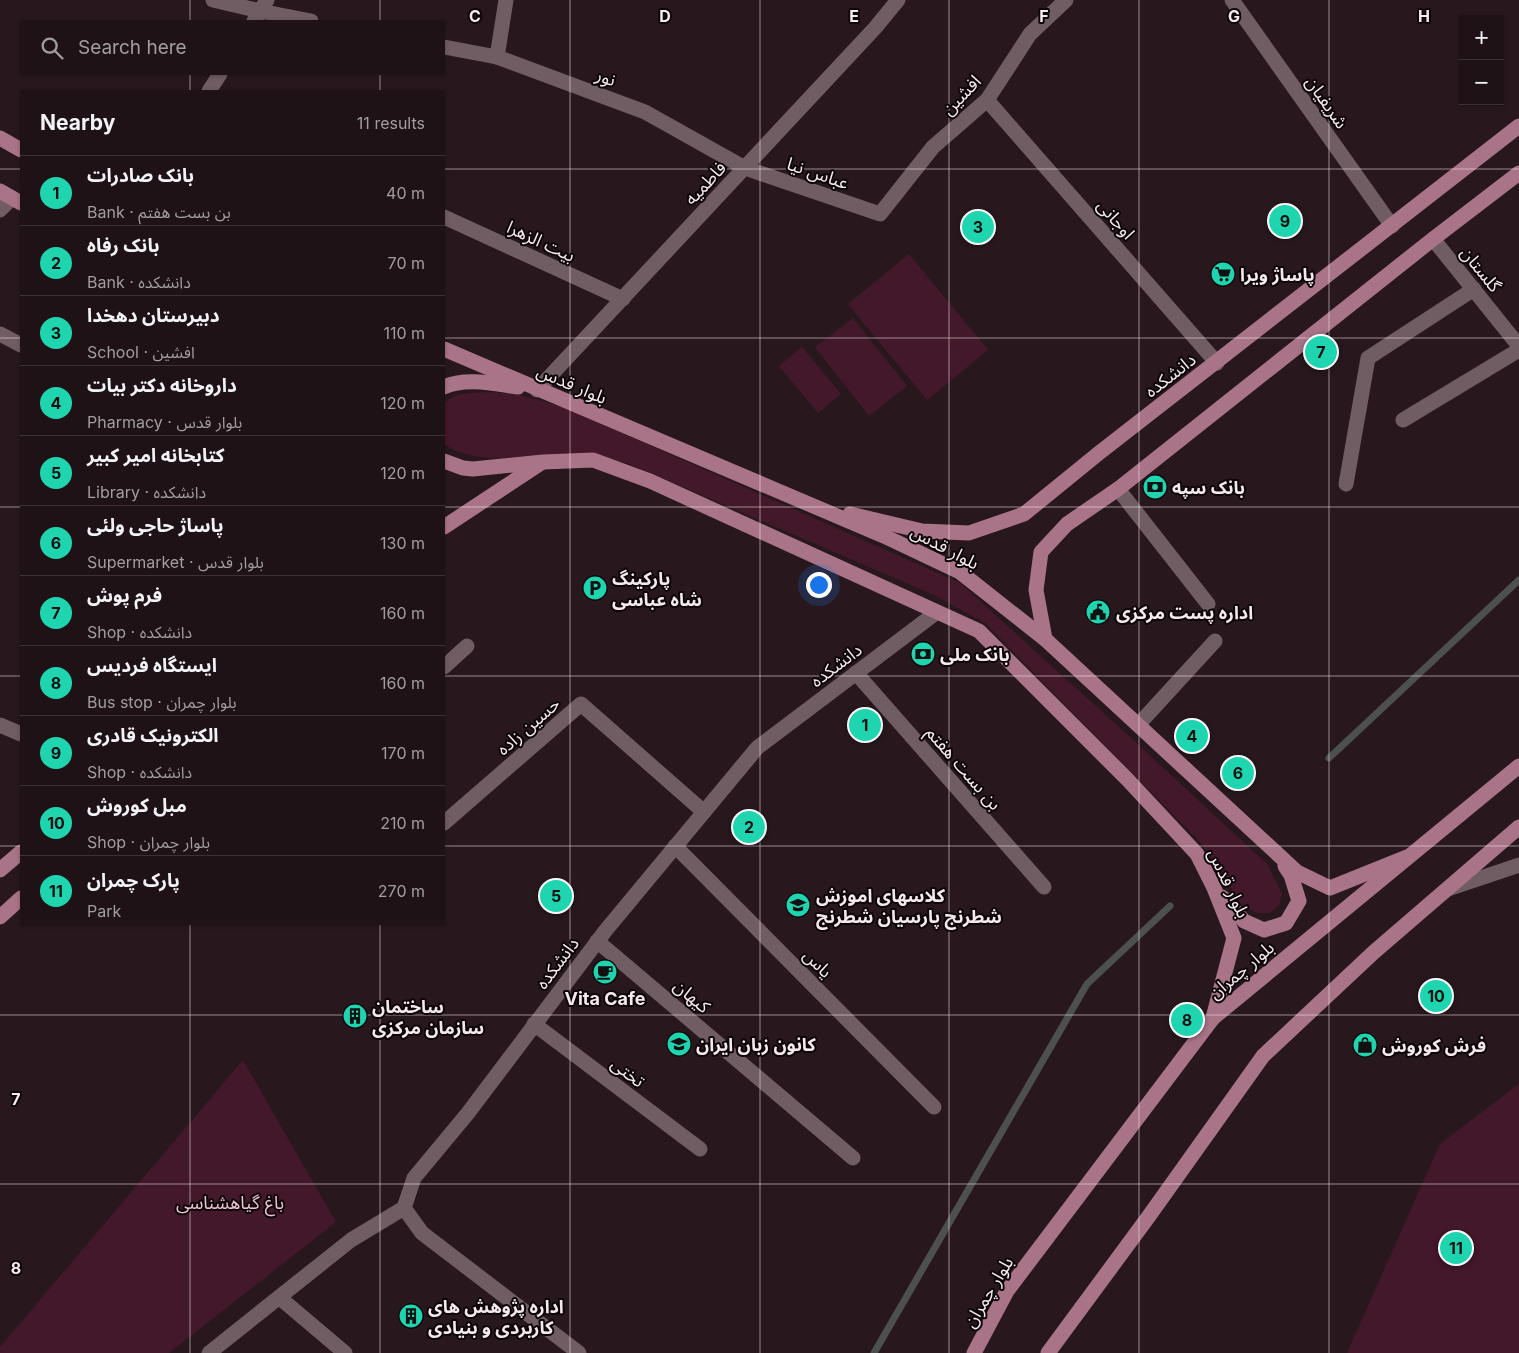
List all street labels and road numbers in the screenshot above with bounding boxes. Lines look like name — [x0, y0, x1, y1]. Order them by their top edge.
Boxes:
street label: نور — [592, 63, 619, 91]
street label: افشین — [937, 71, 986, 120]
street label: شریفیان — [1301, 72, 1353, 133]
street label: عباس نیا — [784, 153, 852, 194]
street label: فاطمیه — [680, 157, 730, 209]
street label: اوجانی — [1092, 195, 1139, 244]
street label: بیت الزهرا — [503, 216, 579, 267]
street label: گلستان — [1456, 242, 1506, 297]
street label: دانشکده — [1140, 349, 1200, 401]
street label: بلوار قدس — [533, 360, 610, 409]
street label: بلوار قدس — [907, 520, 983, 575]
street label: دانشکده — [806, 639, 866, 691]
street label: حسین زاده — [492, 693, 565, 760]
street label: بن بست هفتم — [920, 722, 1006, 816]
street label: بلوار قدس — [1203, 845, 1254, 921]
street label: دانشکده — [531, 933, 583, 993]
street label: بلوار چمران — [1204, 937, 1279, 1004]
street label: یاس — [798, 944, 837, 983]
street label: کیهان — [669, 975, 715, 1018]
street label: تختی — [606, 1053, 649, 1092]
street label: بلوار چمران — [959, 1253, 1018, 1332]

